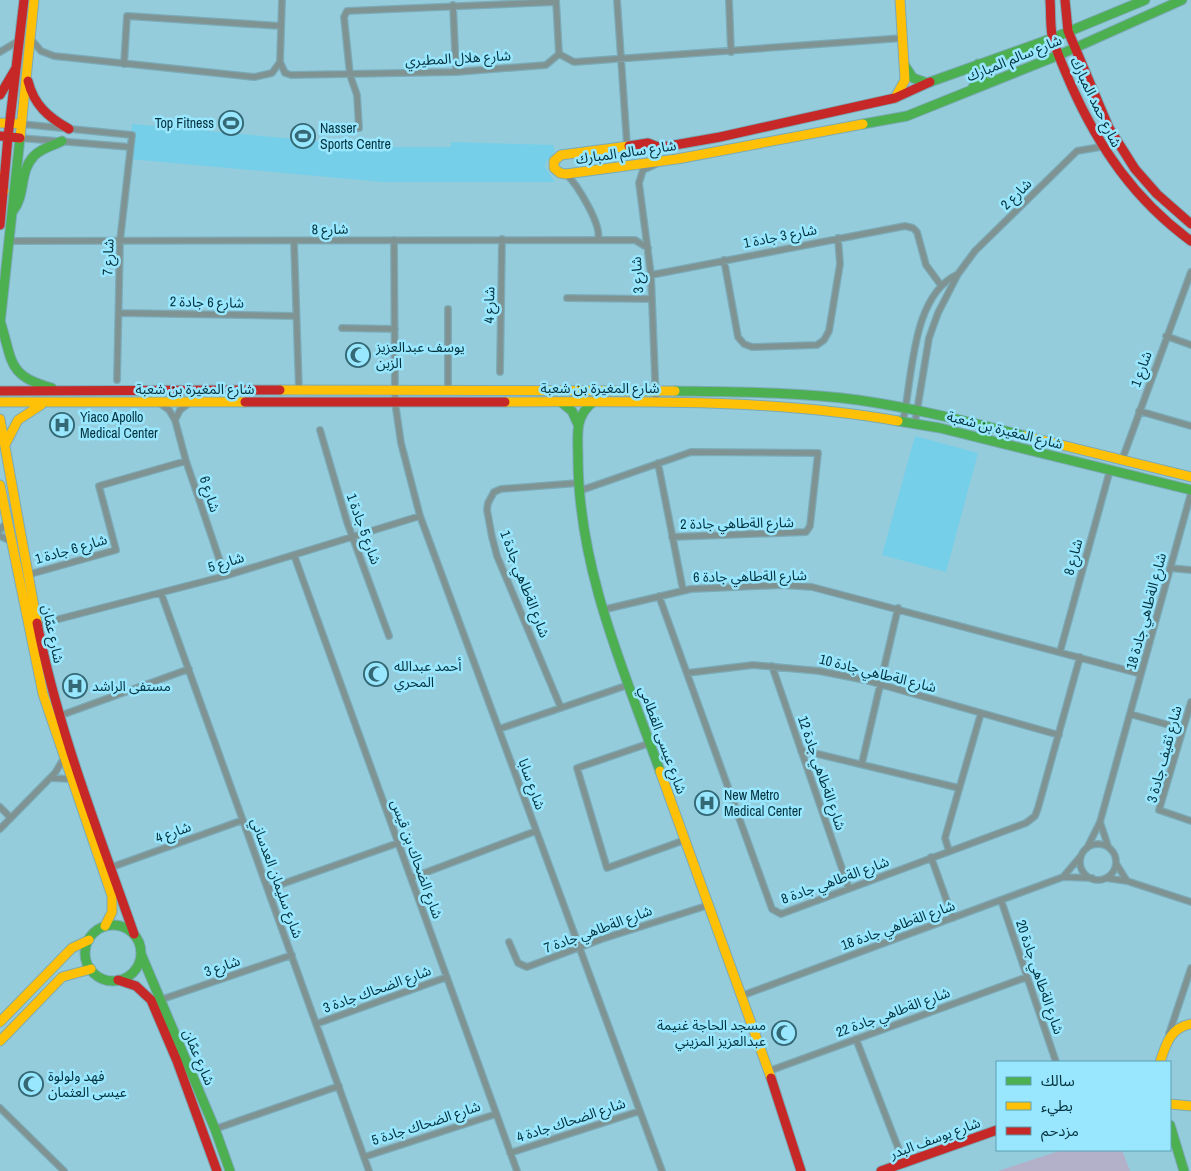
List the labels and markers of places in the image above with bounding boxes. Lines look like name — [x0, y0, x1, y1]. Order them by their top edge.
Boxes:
sports icon: Top Fitness — [218, 110, 244, 136]
place label: Top Fitness — [155, 114, 214, 132]
place label: Nasser Sports Centre — [320, 119, 391, 153]
sports icon: Nasser Sports Centre — [290, 123, 316, 149]
place label: يوسف عبدالعزيز الزبن — [375, 338, 465, 372]
mosque icon: يوسف عبدالعزيز الزبن — [345, 342, 371, 368]
place label: Yiaco Apollo Medical Center — [80, 408, 158, 442]
hospital icon: Yiaco Apollo Medical Center — [49, 412, 75, 438]
place label: أحمد عبدالله المحري — [394, 657, 462, 693]
mosque icon: أحمد عبدالله المحري — [363, 661, 389, 687]
hospital icon: مستفى الراشد — [62, 673, 88, 699]
place label: مستفى الراشد — [92, 677, 171, 695]
place label: New Metro Medical Center — [724, 786, 802, 820]
hospital icon: New Metro Medical Center — [694, 790, 720, 816]
place label: مسجد الحاجة غنيمة عبدالعزيز المزيني — [657, 1016, 766, 1052]
mosque icon: مسجد الحاجة غنيمة عبدالعزيز المزيني — [771, 1020, 797, 1046]
place label: فهد ولولوة عيسى العثمان — [48, 1067, 127, 1101]
mosque icon: فهد ولولوة عيسى العثمان — [18, 1071, 44, 1097]

